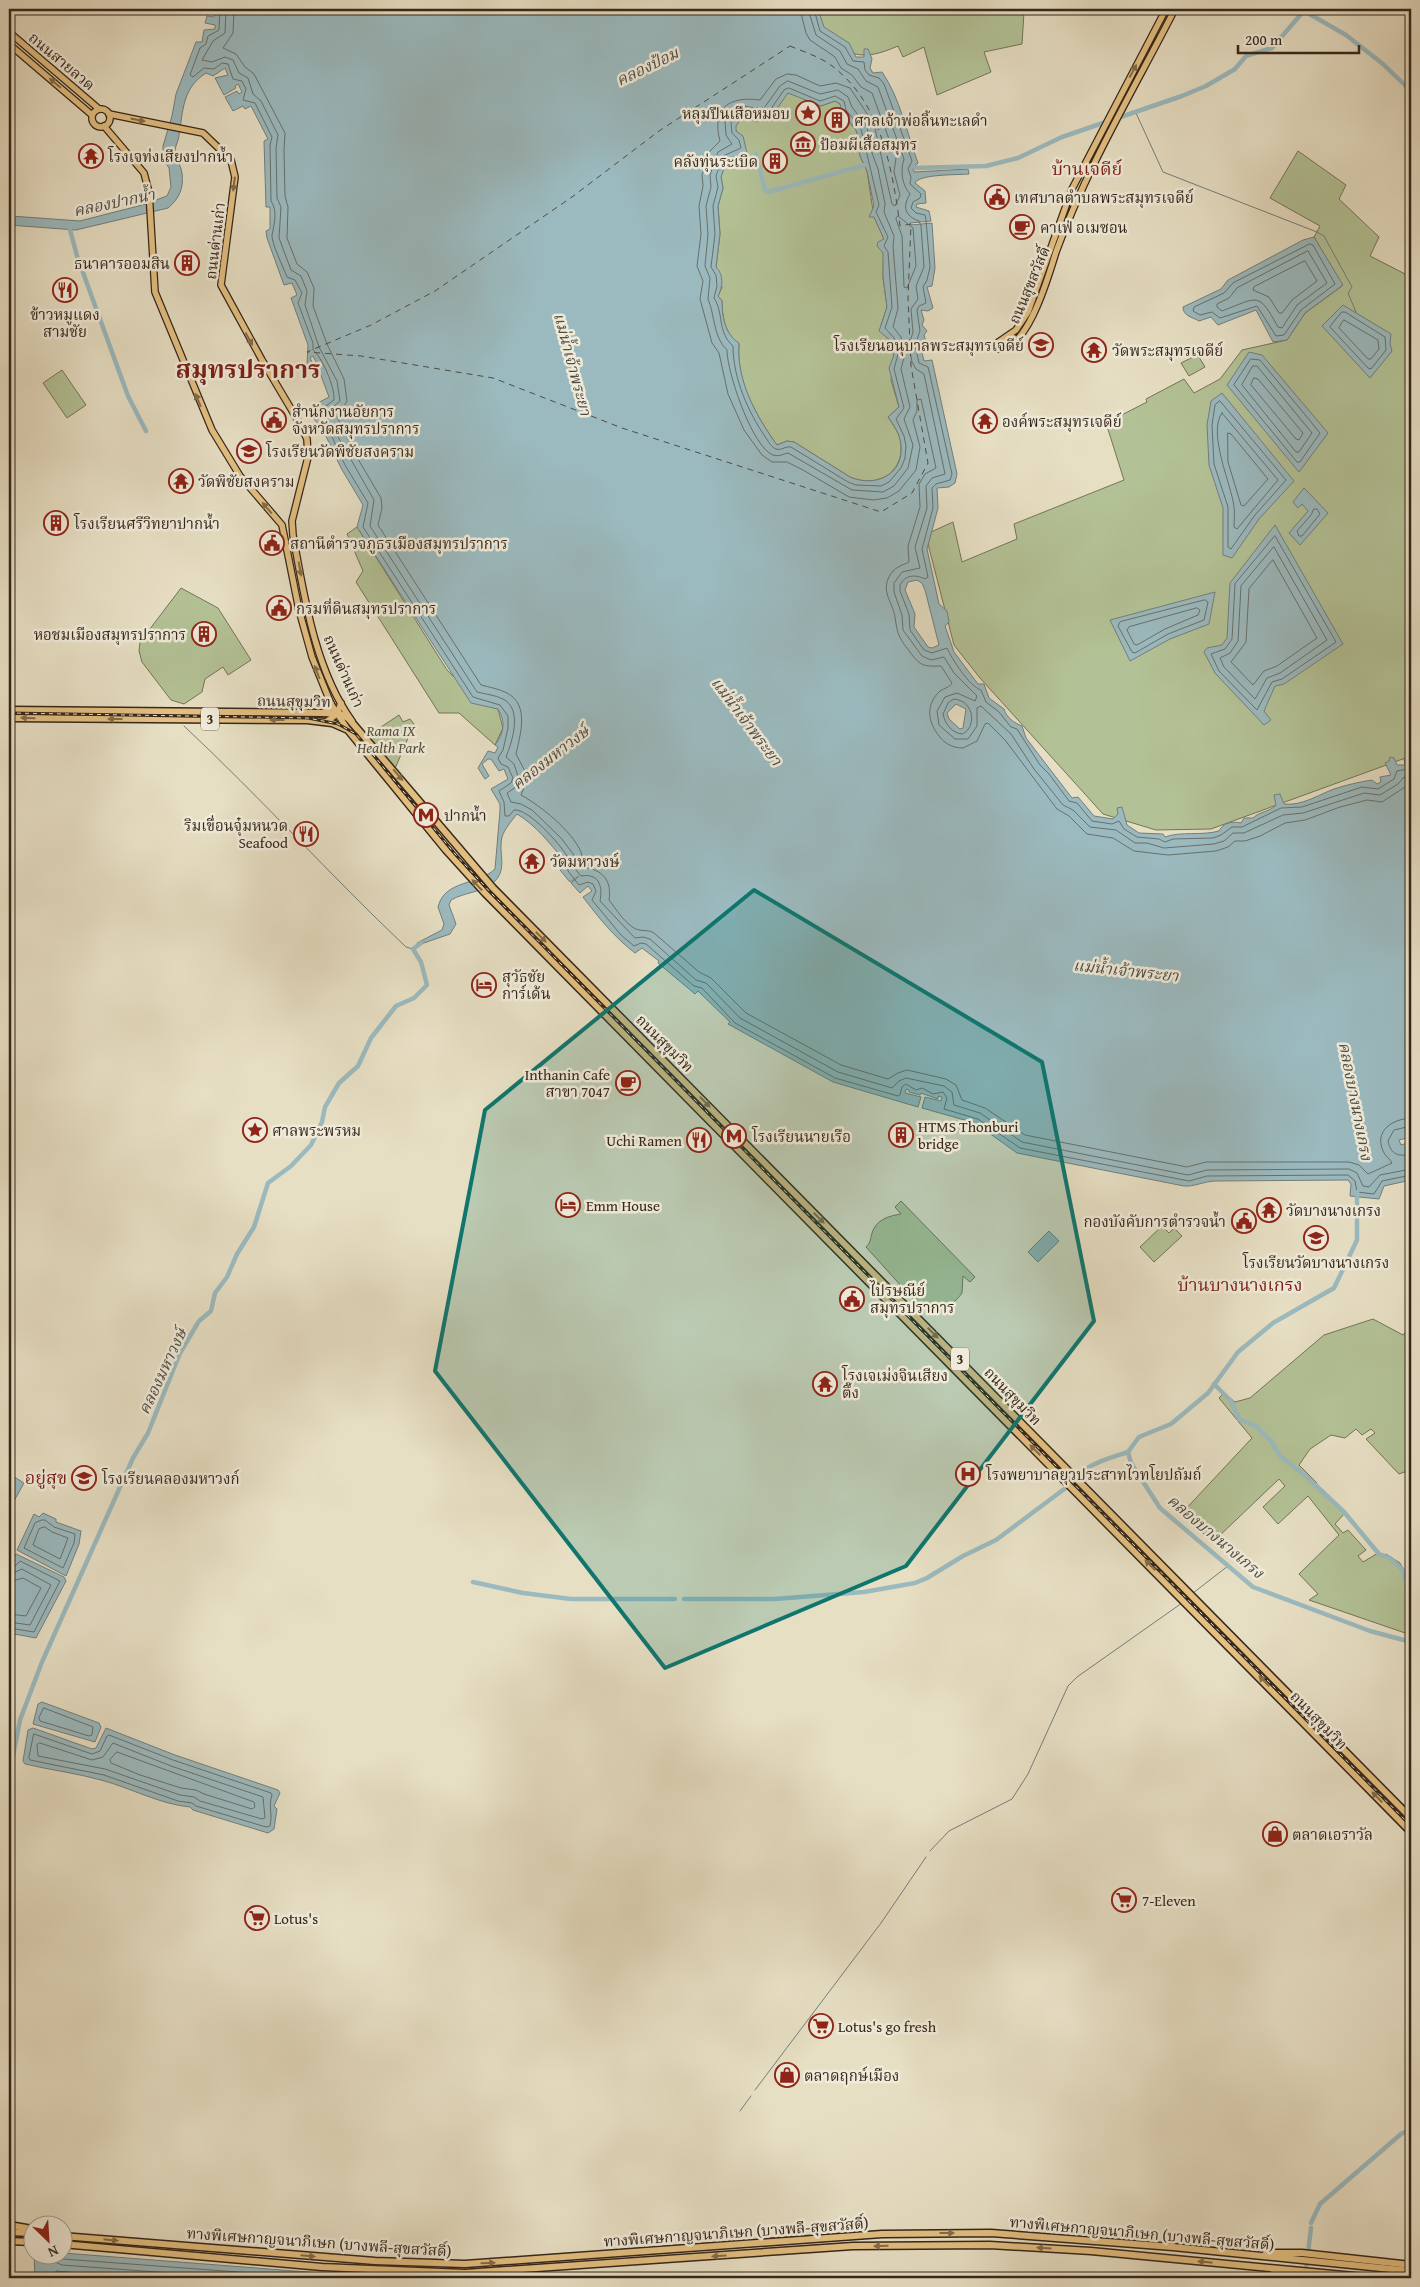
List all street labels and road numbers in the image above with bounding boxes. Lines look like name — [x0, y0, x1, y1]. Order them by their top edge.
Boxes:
street label: ถนนสายลวด — [24, 27, 100, 95]
street label: ถนนด่านเก่า — [200, 201, 230, 281]
street label: ถนนสุขสวัสดิ์ — [1003, 242, 1056, 327]
street label: ถนนด่านเก่า — [319, 631, 369, 711]
street label: ถนนสุขุมวิท — [257, 690, 331, 713]
road number: 3 — [201, 708, 219, 731]
street label: ถนนสุขุมวิท — [631, 1009, 699, 1077]
road number: 3 — [951, 1348, 969, 1370]
street label: ถนนสุขุมวิท — [979, 1362, 1046, 1431]
street label: ถนนสุขุมวิท — [1285, 1686, 1352, 1755]
street label: ทางพิเศษกาญจนาภิเษก (บางพลี-สุขสวัสดิ์) — [1009, 2211, 1275, 2256]
street label: ทางพิเศษกาญจนาภิเษก (บางพลี-สุขสวัสดิ์) — [603, 2212, 869, 2253]
street label: ทางพิเศษกาญจนาภิเษก (บางพลี-สุขสวัสดิ์) — [186, 2222, 452, 2263]

